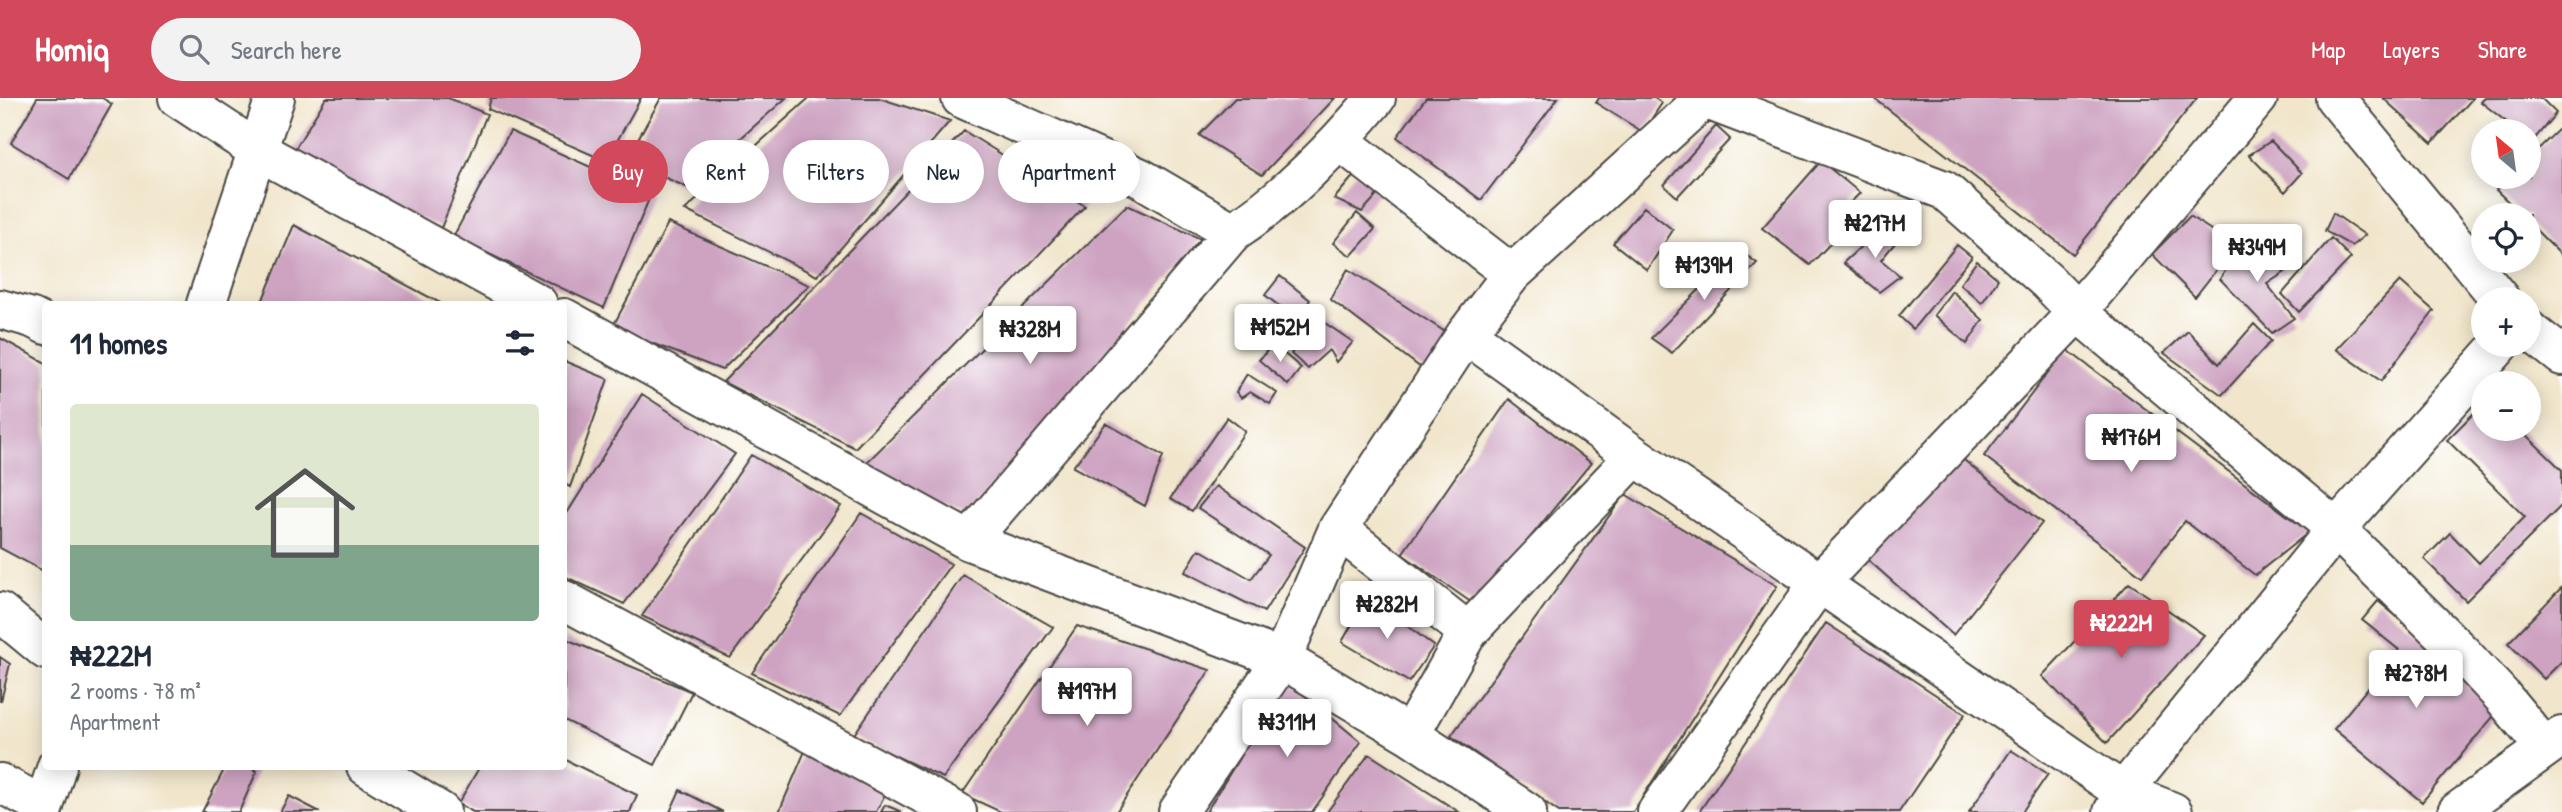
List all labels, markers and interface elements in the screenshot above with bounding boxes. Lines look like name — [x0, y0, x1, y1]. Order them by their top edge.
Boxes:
search box — [151, 18, 641, 81]
text: Homiq — [35, 27, 109, 71]
icon: search — [175, 30, 213, 68]
text: Search here — [231, 32, 342, 67]
text: Map — [2311, 33, 2345, 65]
text: Layers — [2383, 33, 2440, 65]
text: Share — [2478, 33, 2527, 65]
north arrow — [2471, 119, 2541, 189]
map controls — [2471, 119, 2541, 441]
chip: Buy — [588, 140, 668, 203]
chip: Rent — [682, 140, 769, 203]
chip: Filters — [783, 140, 889, 203]
chip: New — [903, 140, 984, 203]
chip: Apartment — [998, 140, 1140, 203]
pin: ₦217M — [1826, 200, 1924, 260]
button: locate — [2471, 203, 2541, 273]
text: ₦217M — [1845, 207, 1905, 238]
pin: ₦349M — [2208, 225, 2306, 284]
text: ₦349M — [2228, 231, 2286, 262]
pin: ₦139M — [1655, 242, 1753, 302]
text: ₦139M — [1675, 249, 1733, 280]
button: + — [2471, 287, 2541, 357]
pin: ₦152M — [1231, 304, 1329, 364]
pin: ₦328M — [981, 306, 1079, 366]
text: ₦152M — [1250, 311, 1310, 342]
text: ₦328M — [999, 313, 1061, 344]
text: 11 homes — [70, 323, 167, 363]
icon: filters — [501, 324, 539, 362]
button: − — [2471, 371, 2541, 441]
pin: ₦176M — [2082, 414, 2180, 474]
text: ₦176M — [2101, 421, 2161, 452]
icon: home — [242, 450, 368, 576]
pin: ₦282M — [1338, 582, 1436, 641]
text: ₦282M — [1356, 588, 1418, 619]
pin: ₦222M — [2072, 601, 2170, 660]
text: ₦222M — [2090, 607, 2152, 638]
text: ₦222M — [70, 635, 152, 675]
pin: ₦278M — [2367, 650, 2465, 710]
text: ₦278M — [2385, 657, 2447, 688]
pin: ₦197M — [1038, 668, 1136, 728]
text: 2 rooms · 78 m² — [70, 675, 201, 706]
text: ₦197M — [1058, 675, 1116, 706]
pin: ₦311M — [1238, 700, 1336, 759]
text: Apartment — [70, 706, 160, 737]
text: ₦311M — [1258, 706, 1316, 737]

